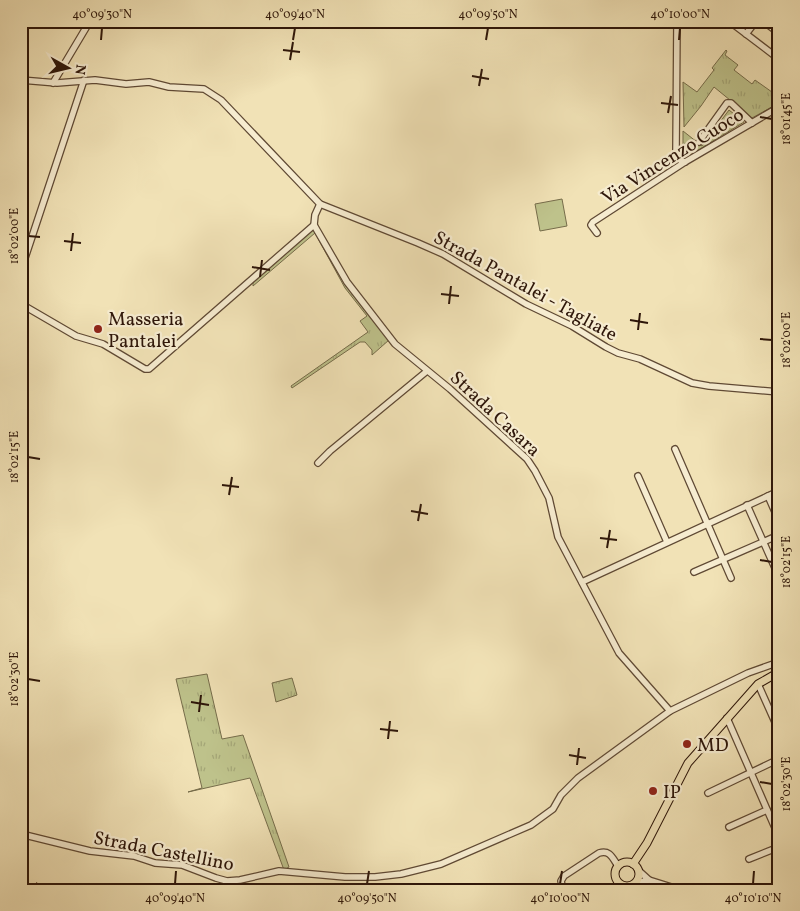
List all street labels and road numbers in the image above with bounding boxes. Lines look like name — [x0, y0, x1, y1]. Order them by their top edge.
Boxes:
street label: Via Vincenzo Cuoco — [597, 102, 749, 211]
street label: Strada Pantalei - Tagliate — [428, 225, 622, 348]
street label: Strada Casara — [444, 366, 546, 463]
street label: Strada Castellino — [91, 826, 236, 878]

